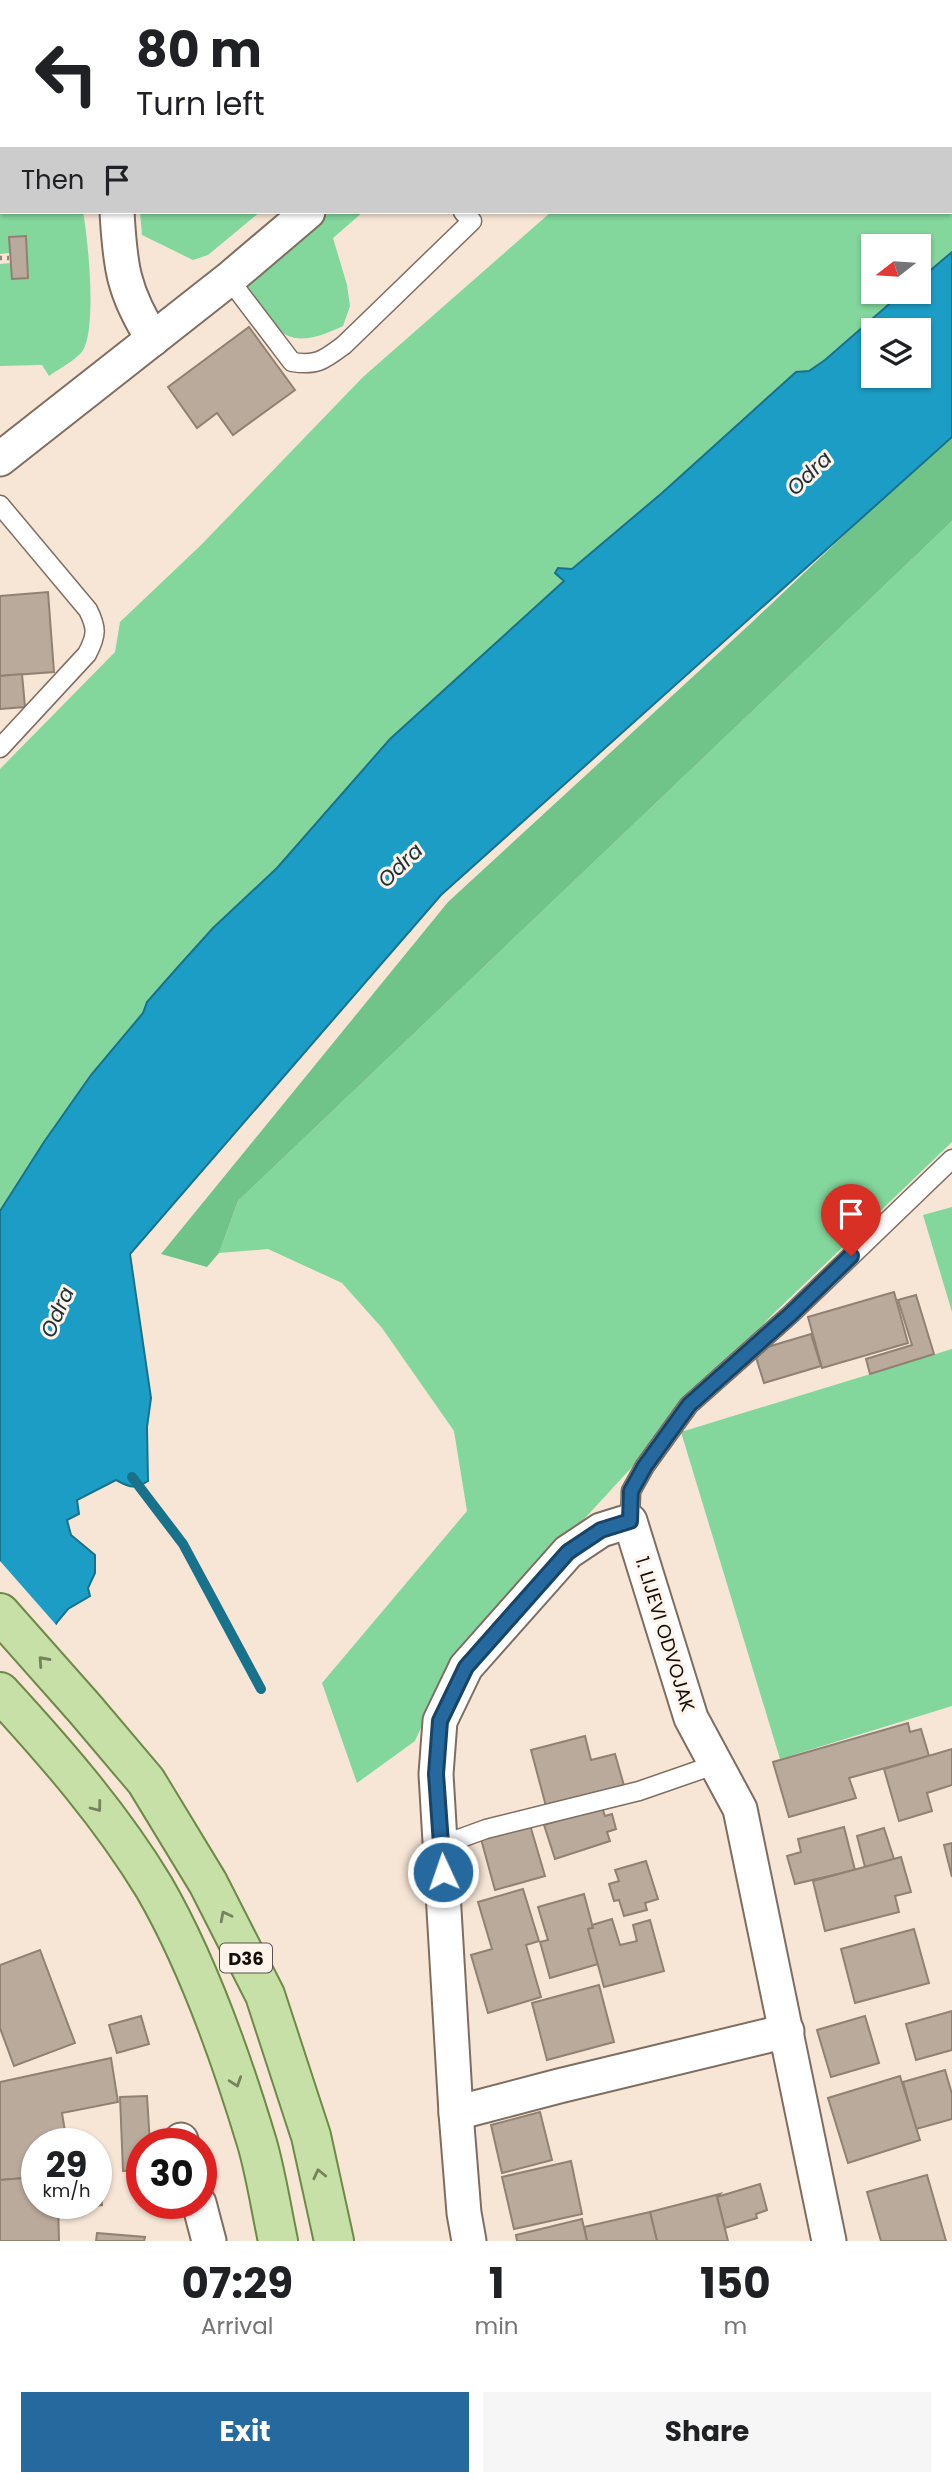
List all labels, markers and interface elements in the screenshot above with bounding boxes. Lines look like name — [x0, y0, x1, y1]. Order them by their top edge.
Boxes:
text: 80 m — [136, 16, 262, 84]
icon: left — [21, 28, 112, 119]
text: Turn left — [136, 81, 265, 126]
icon: arrive — [98, 161, 136, 199]
text: Then — [21, 162, 84, 198]
north arrow — [861, 234, 931, 304]
map controls — [861, 234, 931, 388]
button: layers — [861, 318, 931, 388]
water label: Odra — [780, 444, 838, 502]
water label: Odra — [371, 836, 429, 894]
pin — [821, 1184, 881, 1256]
icon: arrive — [832, 1195, 870, 1233]
water label: Odra — [33, 1282, 81, 1342]
street label: 1. LIJEVI ODVOJAK — [629, 1553, 701, 1715]
one-way arrow — [39, 1656, 51, 1669]
one-way arrow — [89, 1799, 101, 1812]
position arrow — [406, 1835, 480, 1909]
one-way arrow — [219, 1911, 233, 1923]
road number: D36 — [220, 1944, 272, 1972]
one-way arrow — [228, 2076, 242, 2088]
speed limit sign: 30 — [126, 2128, 217, 2219]
text: 29 — [46, 2140, 87, 2189]
one-way arrow — [313, 2168, 328, 2180]
text: km/h — [43, 2178, 90, 2203]
text: 07:29 — [181, 2254, 293, 2313]
text: 1 — [489, 2254, 504, 2313]
text: 150 — [700, 2254, 771, 2313]
text: Arrival — [201, 2310, 273, 2342]
text: min — [475, 2310, 519, 2342]
text: m — [723, 2310, 747, 2342]
button: Exit — [21, 2392, 469, 2472]
button: Share — [483, 2392, 931, 2472]

